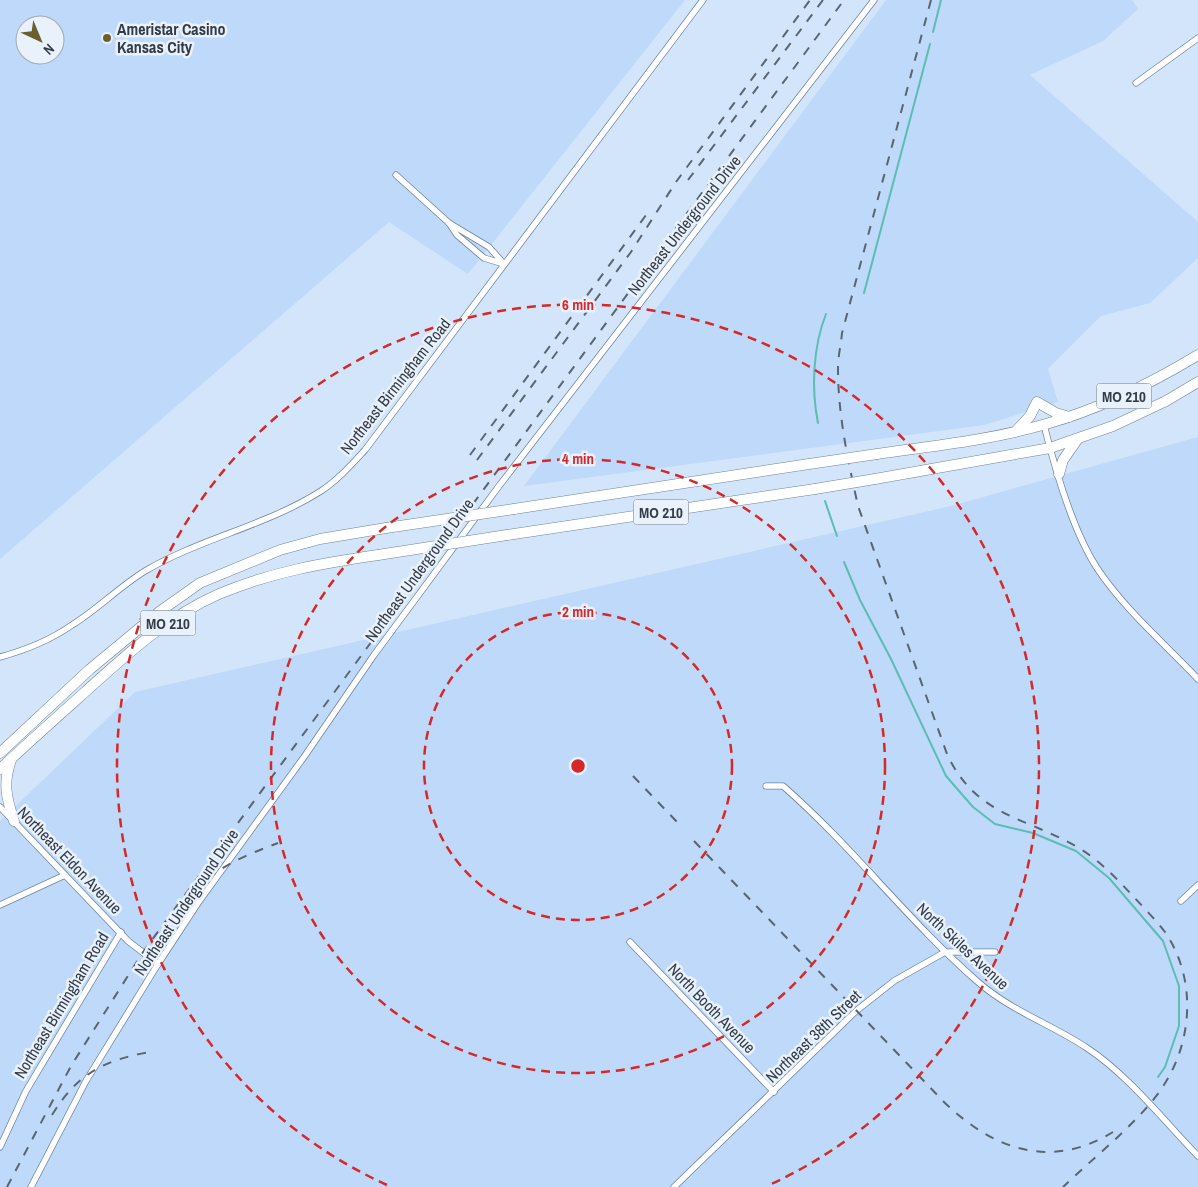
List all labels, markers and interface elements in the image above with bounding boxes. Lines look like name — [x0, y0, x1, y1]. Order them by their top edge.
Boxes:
north arrow — [15, 15, 65, 65]
place label: Ameristar Casino Kansas City — [117, 18, 226, 58]
marker: Ameristar Casino Kansas City — [101, 32, 113, 44]
text: N — [40, 40, 58, 59]
street label: Northeast Underground Drive — [622, 150, 746, 300]
text: 6 min — [562, 294, 594, 315]
street label: Northeast Birmingham Road — [335, 313, 455, 459]
road number: MO 210 — [1096, 384, 1152, 408]
text: 4 min — [562, 448, 594, 469]
street label: Northeast Underground Drive — [360, 494, 478, 646]
road number: MO 210 — [634, 500, 688, 524]
text: 2 min — [562, 601, 594, 622]
road number: MO 210 — [140, 610, 196, 636]
centre of rings — [569, 757, 587, 775]
street label: Northeast Eldon Avenue — [13, 802, 127, 918]
street label: Northeast Underground Drive — [129, 825, 243, 979]
street label: North Skiles Avenue — [912, 897, 1014, 995]
street label: Northeast Birmingham Road — [9, 928, 113, 1082]
street label: North Booth Avenue — [663, 958, 761, 1058]
street label: Northeast 38th Street — [760, 985, 866, 1087]

